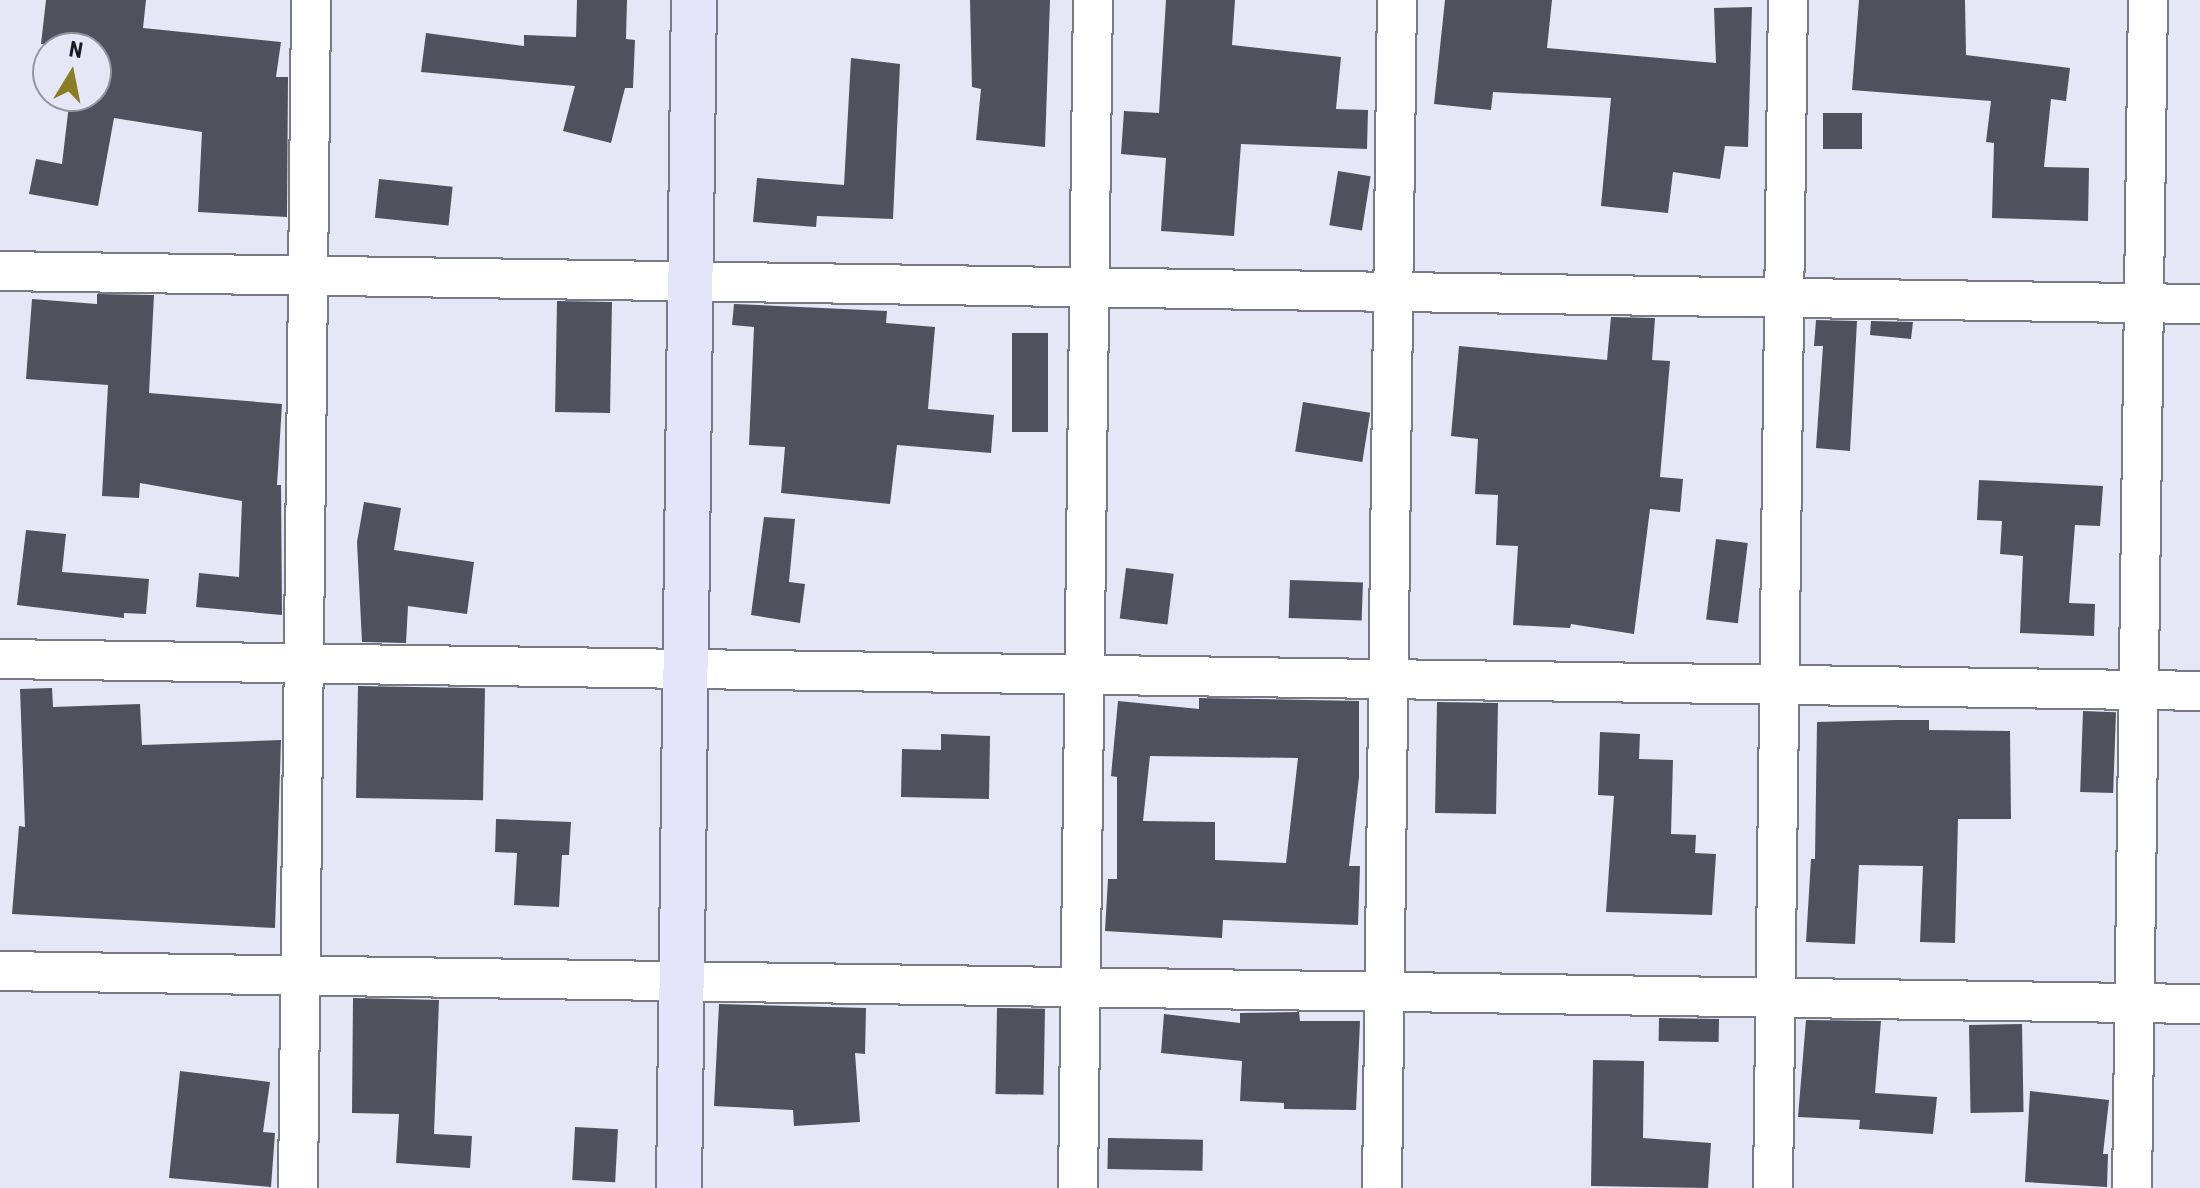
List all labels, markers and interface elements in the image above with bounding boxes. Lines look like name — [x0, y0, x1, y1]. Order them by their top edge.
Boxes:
north arrow — [32, 32, 112, 112]
text: N — [67, 36, 85, 63]

